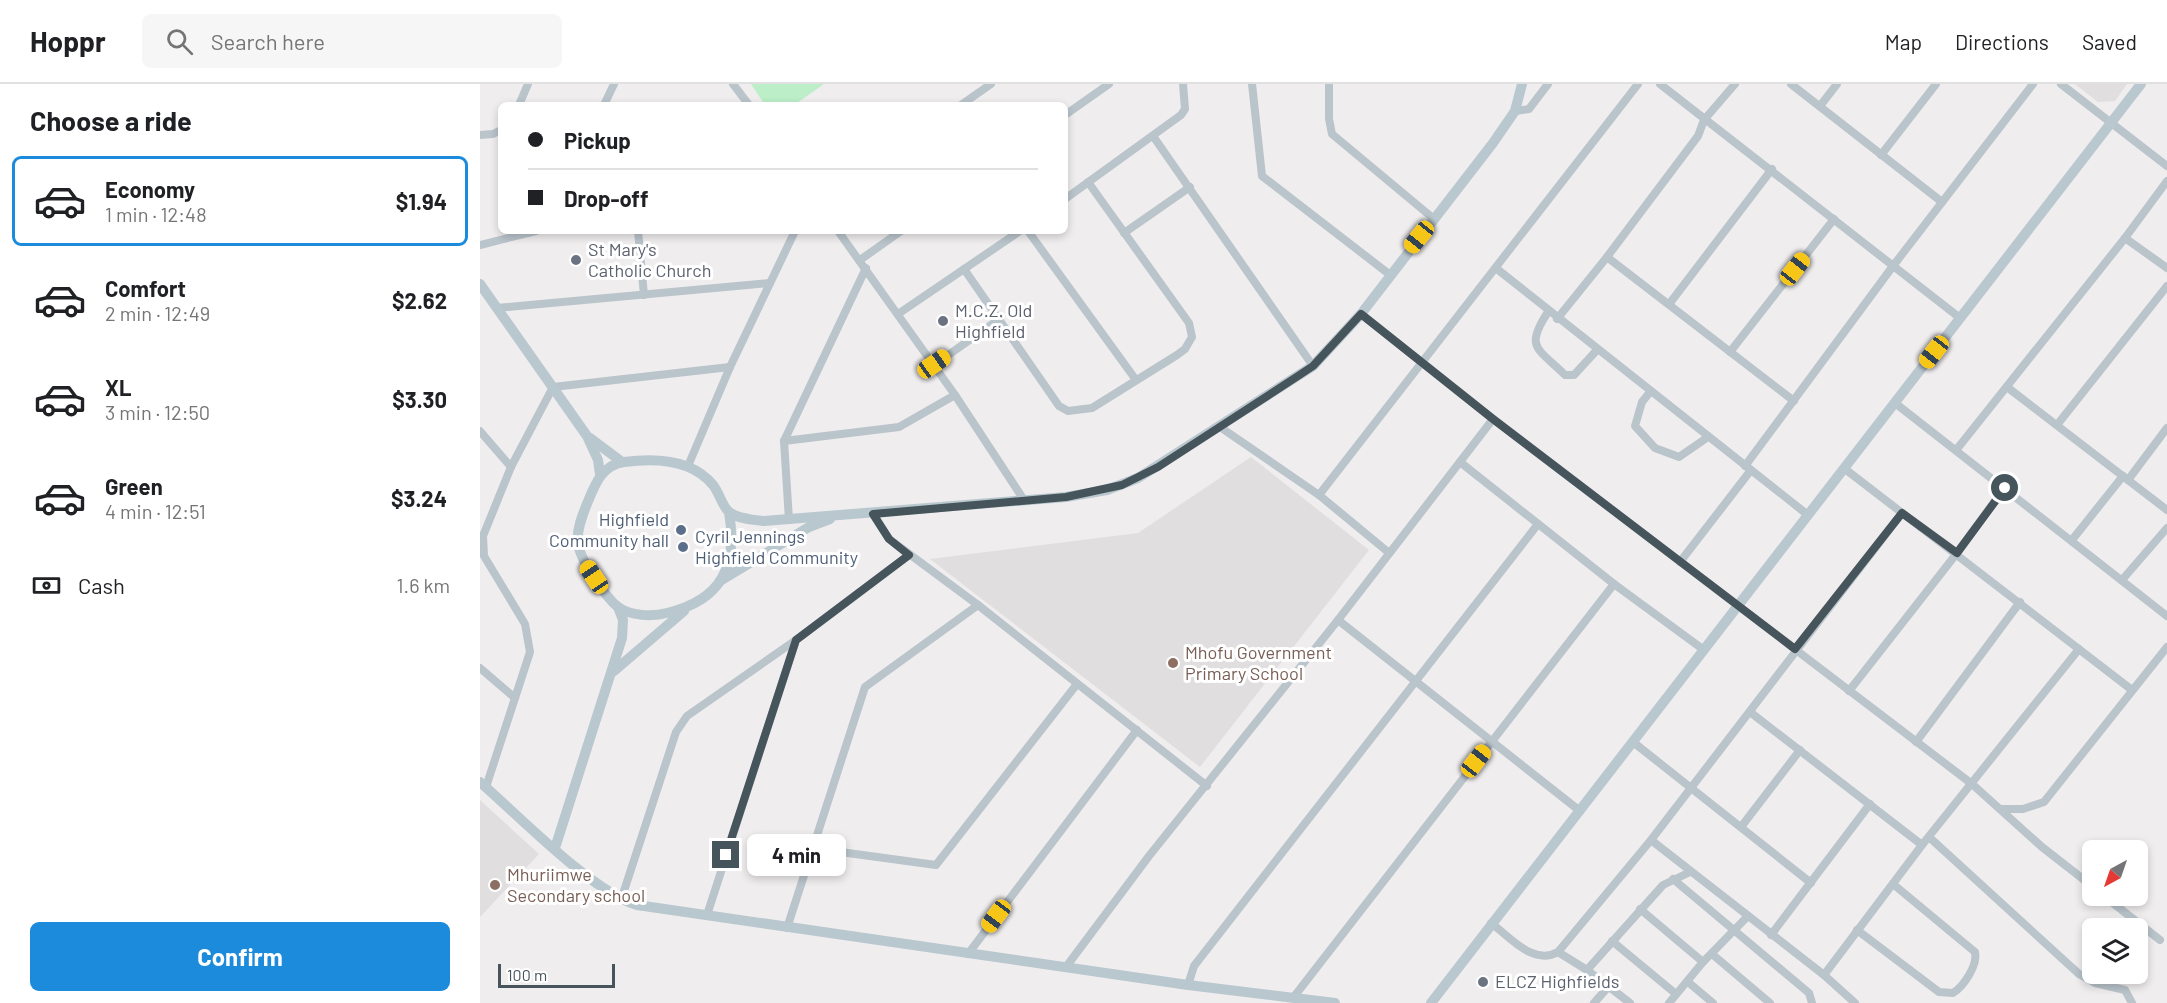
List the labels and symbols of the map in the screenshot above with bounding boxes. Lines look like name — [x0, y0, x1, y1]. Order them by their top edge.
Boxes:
car — [1401, 217, 1437, 257]
place label: St Mary's Catholic Church — [588, 238, 711, 281]
car — [1777, 249, 1813, 289]
marker: St Mary's Catholic Church — [569, 253, 583, 267]
place label: M.C.Z. Old Highfield — [955, 299, 1032, 342]
marker: M.C.Z. Old Highfield — [936, 314, 950, 328]
car — [1916, 332, 1952, 372]
car — [914, 346, 954, 382]
route start — [1991, 474, 2018, 501]
place label: Highfield Community hall — [549, 508, 669, 551]
marker: Highfield Community hall — [674, 523, 688, 537]
place label: Cyril Jennings Highfield Community — [695, 525, 858, 568]
marker: Cyril Jennings Highfield Community — [676, 540, 690, 554]
car — [576, 557, 612, 597]
place label: Mhofu Government Primary School — [1185, 641, 1332, 684]
marker: Mhofu Government Primary School — [1166, 656, 1180, 670]
car — [1458, 741, 1494, 781]
callout: 4 min — [747, 834, 846, 876]
north arrow — [2082, 840, 2148, 906]
route end — [712, 841, 739, 868]
place label: Mhuriimwe Secondary school — [507, 863, 645, 906]
marker: Mhuriimwe Secondary school — [488, 878, 502, 892]
car — [978, 896, 1014, 936]
scale bar — [498, 961, 615, 988]
place label: ELCZ Highfields — [1495, 970, 1619, 992]
marker: ELCZ Highfields — [1476, 975, 1490, 989]

